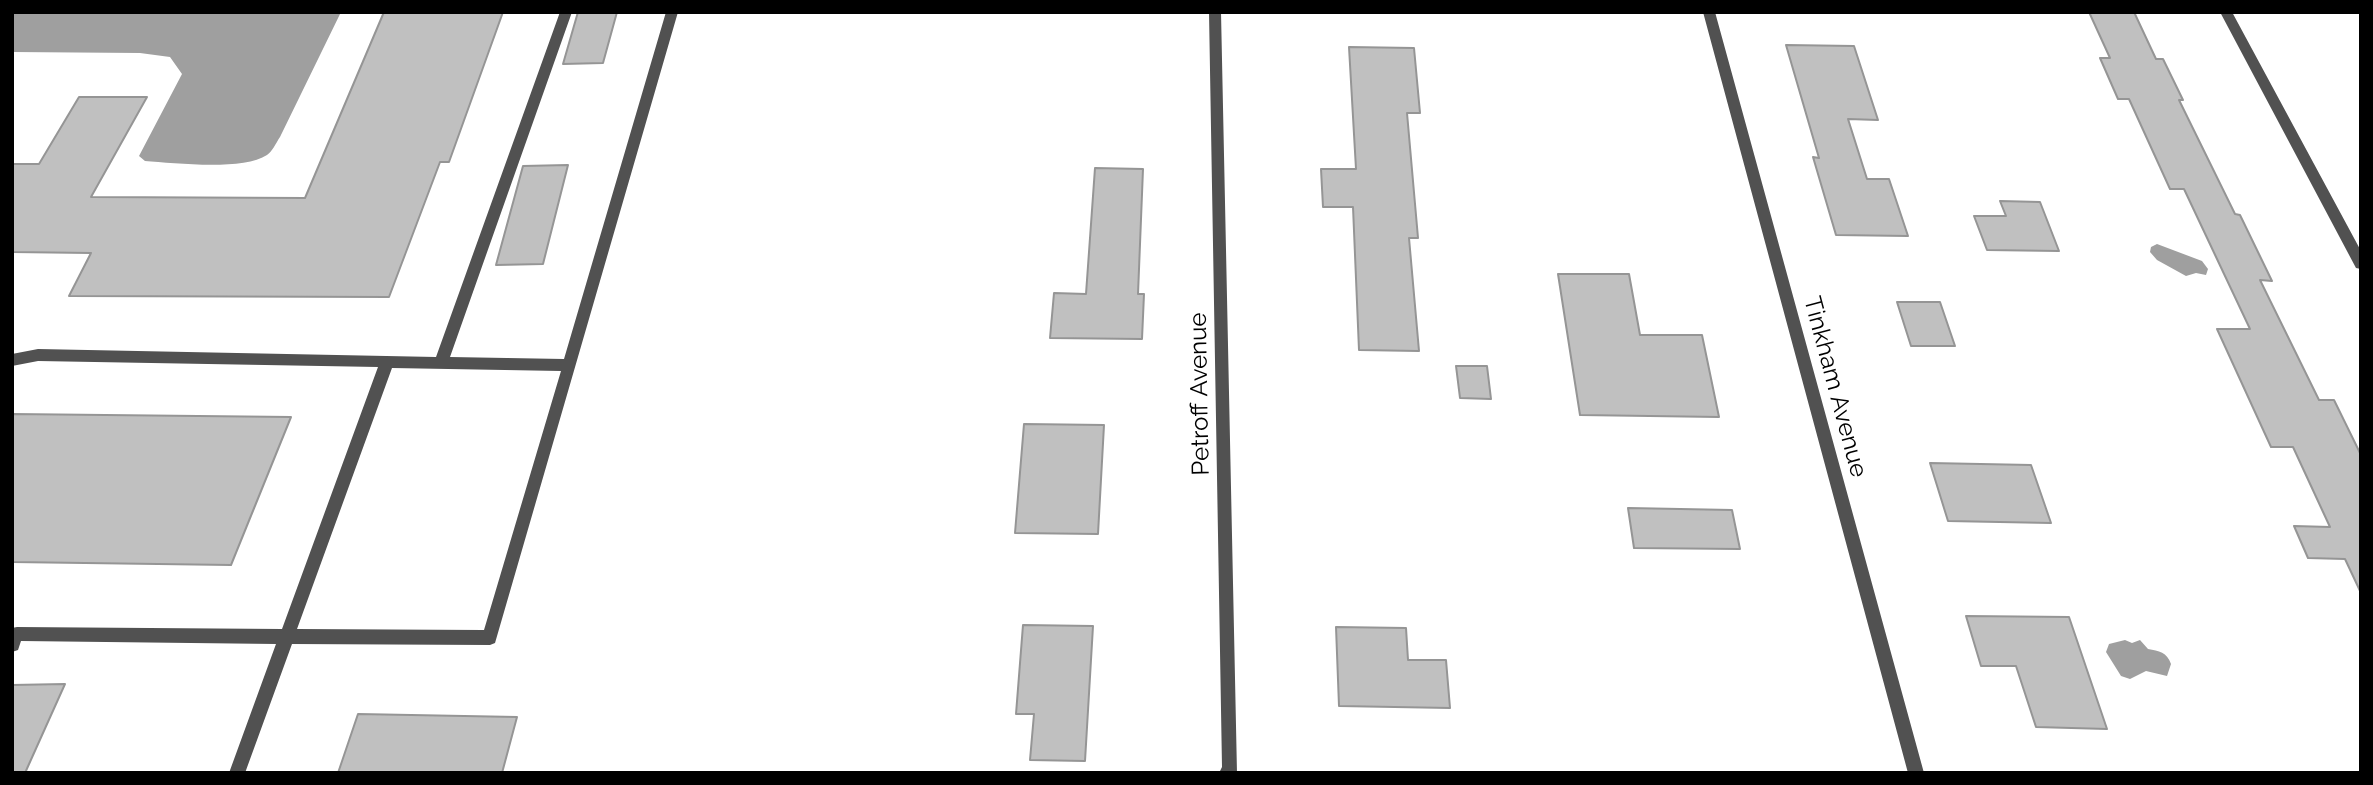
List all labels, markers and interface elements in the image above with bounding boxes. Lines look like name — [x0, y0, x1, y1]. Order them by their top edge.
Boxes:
street label: Tinkham Avenue — [1797, 293, 1873, 481]
street label: Petroff Avenue — [1184, 312, 1216, 476]

